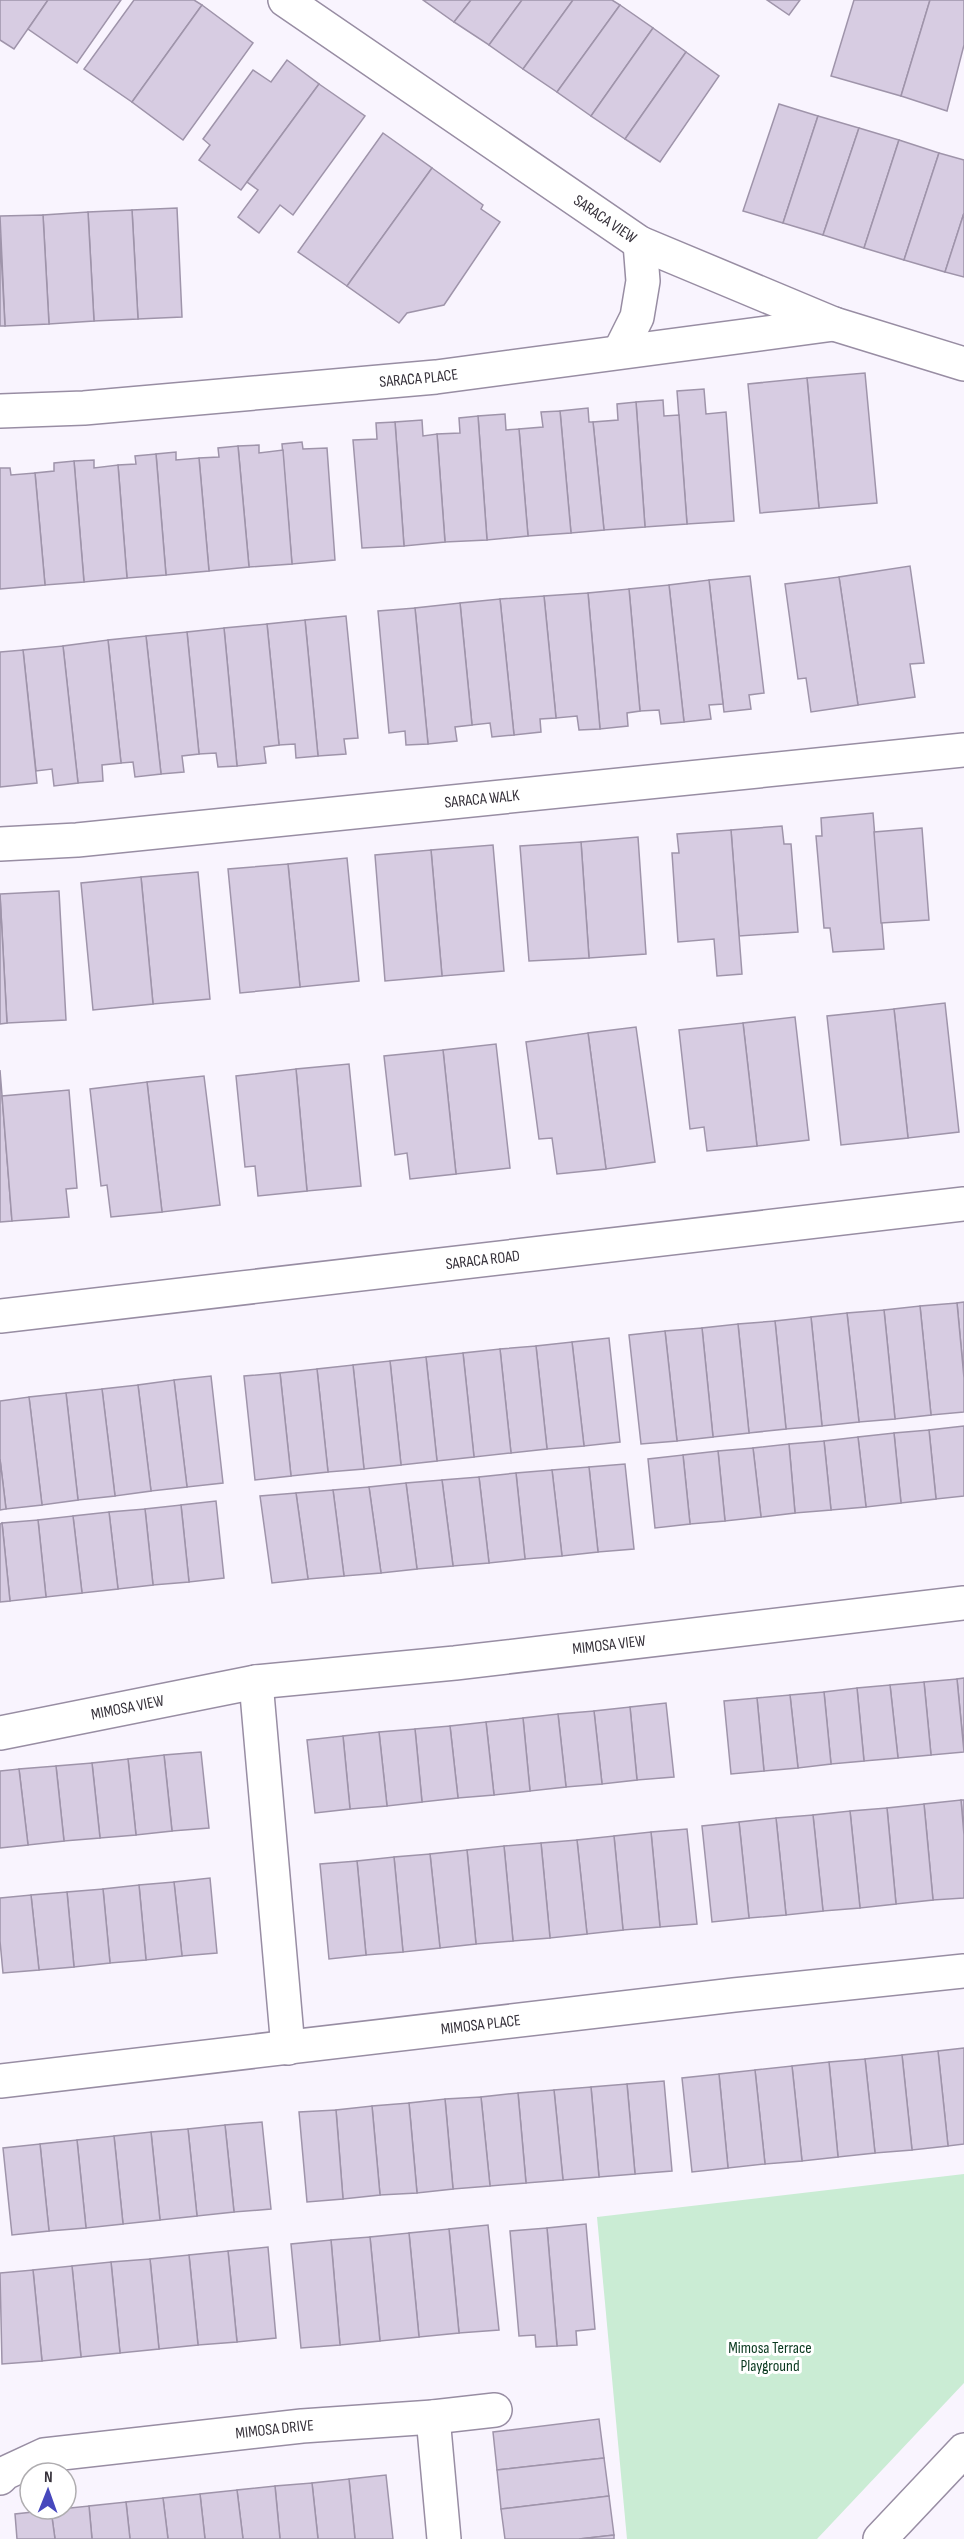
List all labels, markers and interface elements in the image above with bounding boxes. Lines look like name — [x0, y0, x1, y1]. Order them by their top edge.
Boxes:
street label: SARACA VIEW — [570, 191, 641, 248]
street label: SARACA PLACE — [379, 365, 459, 391]
street label: SARACA WALK — [444, 786, 521, 812]
street label: SARACA ROAD — [445, 1246, 521, 1274]
street label: MIMOSA VIEW — [571, 1631, 647, 1659]
street label: MIMOSA VIEW — [89, 1691, 166, 1724]
street label: MIMOSA PLACE — [440, 2011, 522, 2039]
park label: Mimosa Terrace Playground — [728, 2339, 812, 2376]
street label: MIMOSA DRIVE — [234, 2416, 314, 2443]
north arrow — [18, 2461, 78, 2521]
text: N — [44, 2468, 53, 2487]

